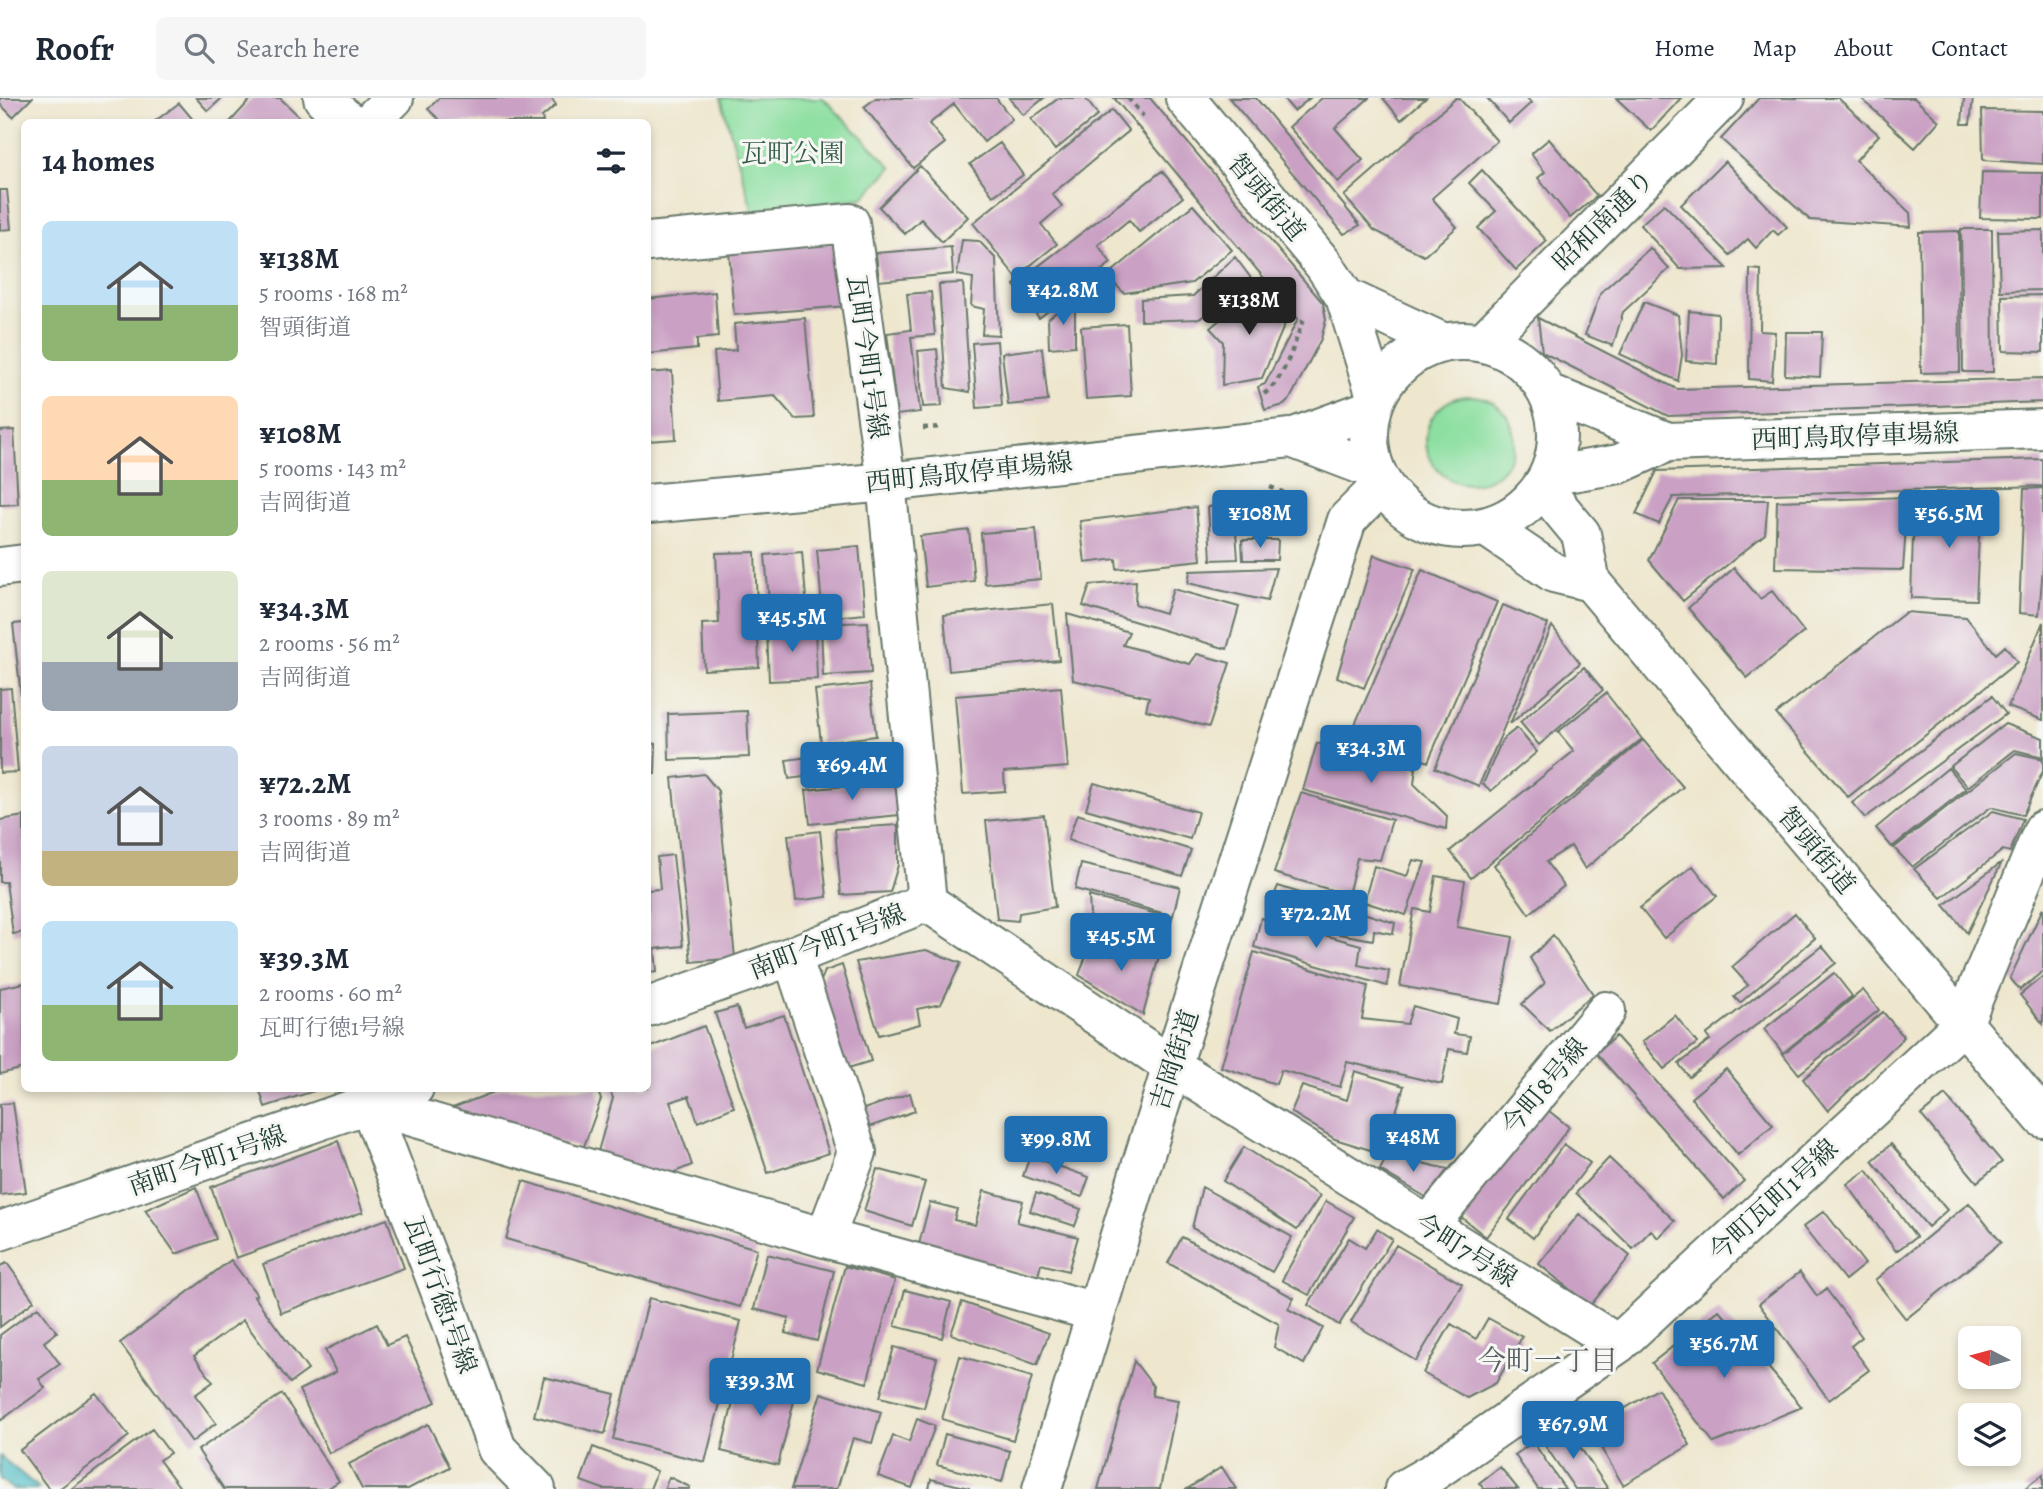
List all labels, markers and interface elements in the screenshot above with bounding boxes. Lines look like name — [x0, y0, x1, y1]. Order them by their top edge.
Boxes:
search box — [156, 17, 646, 80]
text: Roofr — [35, 26, 114, 71]
icon: search — [180, 29, 218, 67]
text: Search here — [236, 31, 360, 66]
text: Home — [1654, 32, 1715, 64]
text: Map — [1753, 32, 1797, 64]
text: About — [1835, 32, 1893, 64]
text: Contact — [1931, 32, 2008, 64]
park label: 瓦町公園 — [741, 136, 845, 171]
text: 14 homes — [42, 141, 155, 181]
icon: filters — [592, 142, 630, 180]
street label: 智頭街道 — [1220, 146, 1313, 248]
street label: 昭和南通り — [1545, 162, 1662, 279]
text: ¥138M — [259, 238, 340, 278]
icon: home — [98, 249, 182, 333]
pin: ¥42.8M — [1006, 268, 1120, 327]
street label: 瓦町今町1号線 — [839, 273, 896, 441]
text: ¥42.8M — [1027, 274, 1099, 305]
text: 5 rooms · 168 m² — [259, 278, 408, 309]
pin: ¥138M — [1200, 278, 1298, 337]
text: ¥138M — [1218, 284, 1280, 315]
text: 智頭街道 — [259, 312, 351, 343]
text: ¥108M — [259, 413, 342, 453]
street label: 西町鳥取停車場線 — [1750, 415, 1960, 458]
icon: home — [98, 424, 182, 508]
street label: 西町鳥取停車場線 — [864, 444, 1074, 501]
text: 5 rooms · 143 m² — [259, 453, 406, 484]
text: 吉岡街道 — [259, 487, 351, 518]
pin: ¥108M — [1211, 490, 1309, 550]
pin: ¥56.5M — [1892, 490, 2006, 550]
text: ¥108M — [1228, 497, 1292, 528]
text: ¥56.5M — [1914, 497, 1984, 528]
text: ¥34.3M — [259, 588, 350, 628]
pin: ¥45.5M — [735, 594, 849, 654]
icon: home — [98, 599, 182, 683]
text: ¥45.5M — [757, 601, 827, 632]
text: 2 rooms · 56 m² — [259, 628, 400, 659]
text: 吉岡街道 — [259, 662, 351, 693]
pin: ¥34.3M — [1314, 726, 1428, 785]
text: ¥34.3M — [1336, 732, 1406, 763]
pin: ¥69.4M — [795, 742, 909, 802]
text: ¥69.4M — [816, 749, 888, 780]
text: ¥72.2M — [259, 763, 352, 803]
icon: home — [98, 774, 182, 858]
street label: 智頭街道 — [1770, 799, 1863, 901]
text: 3 rooms · 89 m² — [259, 803, 400, 834]
text: 吉岡街道 — [259, 837, 351, 868]
pin: ¥72.2M — [1259, 890, 1373, 950]
street label: 南町今町1号線 — [744, 896, 910, 987]
text: ¥72.2M — [1281, 897, 1351, 928]
pin: ¥45.5M — [1064, 914, 1178, 973]
text: ¥45.5M — [1086, 920, 1156, 951]
text: ¥39.3M — [259, 938, 349, 978]
icon: home — [98, 949, 182, 1033]
text: 2 rooms · 60 m² — [259, 978, 402, 1009]
street label: 吉岡街道 — [1142, 1005, 1207, 1115]
text: 瓦町行徳1号線 — [259, 1012, 405, 1043]
street label: 今町8号線 — [1493, 1030, 1595, 1142]
pin: ¥48M — [1372, 1114, 1454, 1174]
pin: ¥99.8M — [999, 1116, 1113, 1176]
street label: 南町今町1号線 — [124, 1117, 291, 1204]
text: ¥48M — [1386, 1121, 1440, 1152]
text: ¥99.8M — [1020, 1123, 1092, 1154]
street label: 今町瓦町1号線 — [1701, 1131, 1846, 1269]
street label: 今町7号線 — [1408, 1205, 1524, 1296]
street label: 瓦町行徳1号線 — [396, 1212, 485, 1379]
pin: ¥56.7M — [1667, 1320, 1781, 1380]
north arrow — [1958, 1326, 2021, 1390]
map controls — [1958, 1326, 2021, 1466]
text: ¥56.7M — [1689, 1327, 1759, 1358]
district label: 今町一丁目 — [1478, 1342, 1618, 1380]
pin: ¥39.3M — [703, 1358, 817, 1418]
text: ¥39.3M — [725, 1365, 795, 1396]
pin: ¥67.9M — [1516, 1402, 1630, 1461]
button: layers — [1958, 1403, 2021, 1466]
text: ¥67.9M — [1538, 1408, 1608, 1439]

